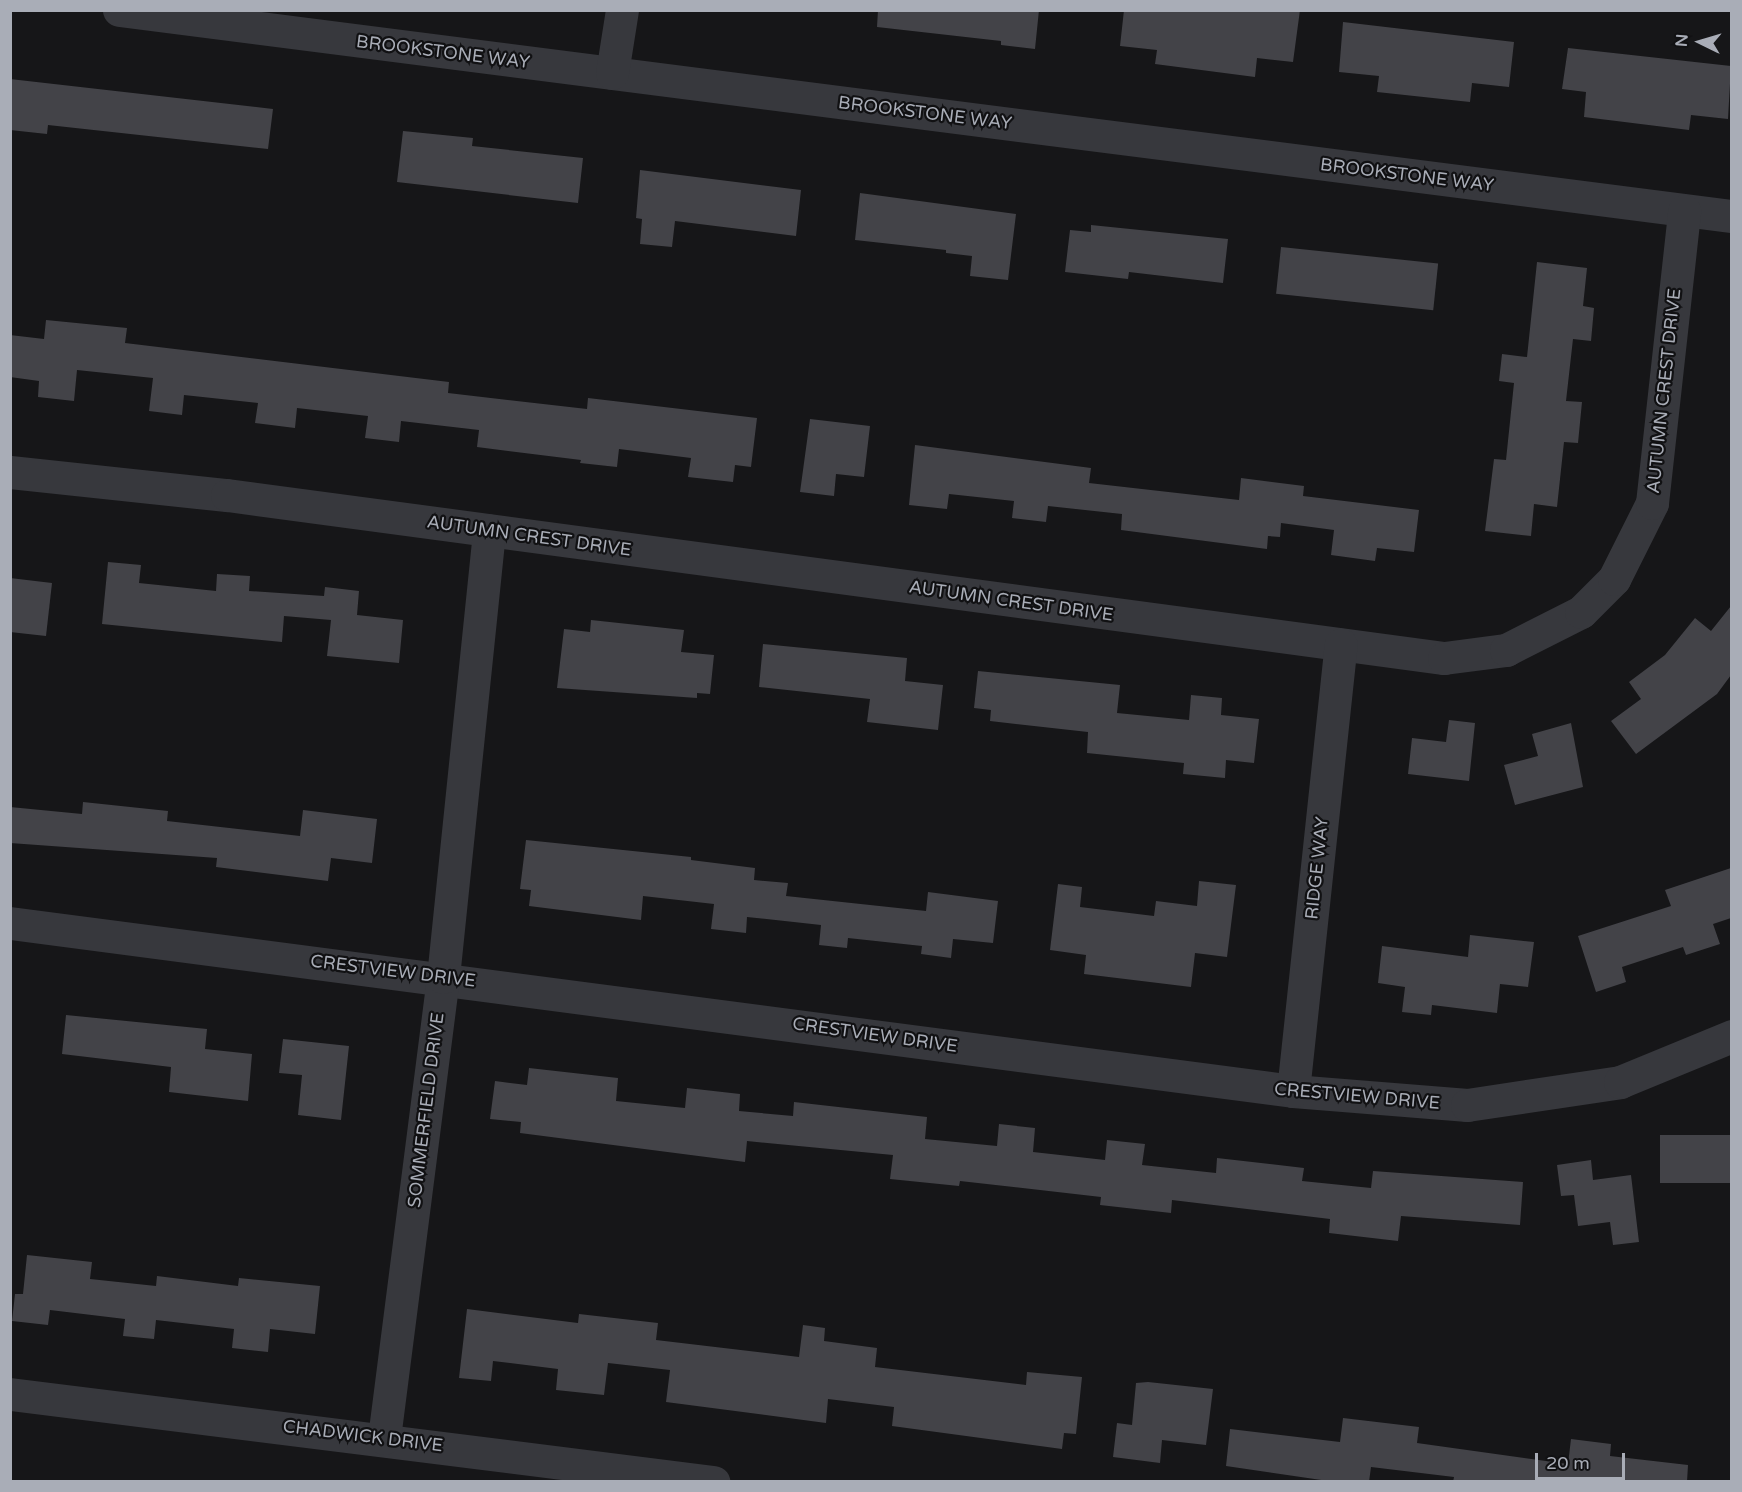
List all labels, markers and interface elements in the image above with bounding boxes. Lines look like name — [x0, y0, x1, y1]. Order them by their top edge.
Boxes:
north arrow — [1670, 12, 1730, 72]
street label: BROOKSTONE WAY — [355, 31, 531, 73]
text: N — [1672, 33, 1693, 48]
street label: BROOKSTONE WAY — [837, 92, 1013, 134]
street label: BROOKSTONE WAY — [1319, 154, 1495, 196]
street label: AUTUMN CREST DRIVE — [1642, 287, 1686, 495]
street label: AUTUMN CREST DRIVE — [425, 511, 633, 561]
street label: AUTUMN CREST DRIVE — [907, 576, 1115, 626]
street label: RIDGE WAY — [1301, 816, 1333, 920]
street label: CRESTVIEW DRIVE — [309, 950, 477, 992]
street label: SOMMERFIELD DRIVE — [403, 1011, 449, 1209]
street label: CRESTVIEW DRIVE — [791, 1013, 959, 1057]
street label: CRESTVIEW DRIVE — [1273, 1078, 1441, 1114]
street label: CHADWICK DRIVE — [282, 1415, 444, 1457]
scale bar — [1538, 1441, 1628, 1479]
text: 20 m — [1546, 1452, 1590, 1474]

